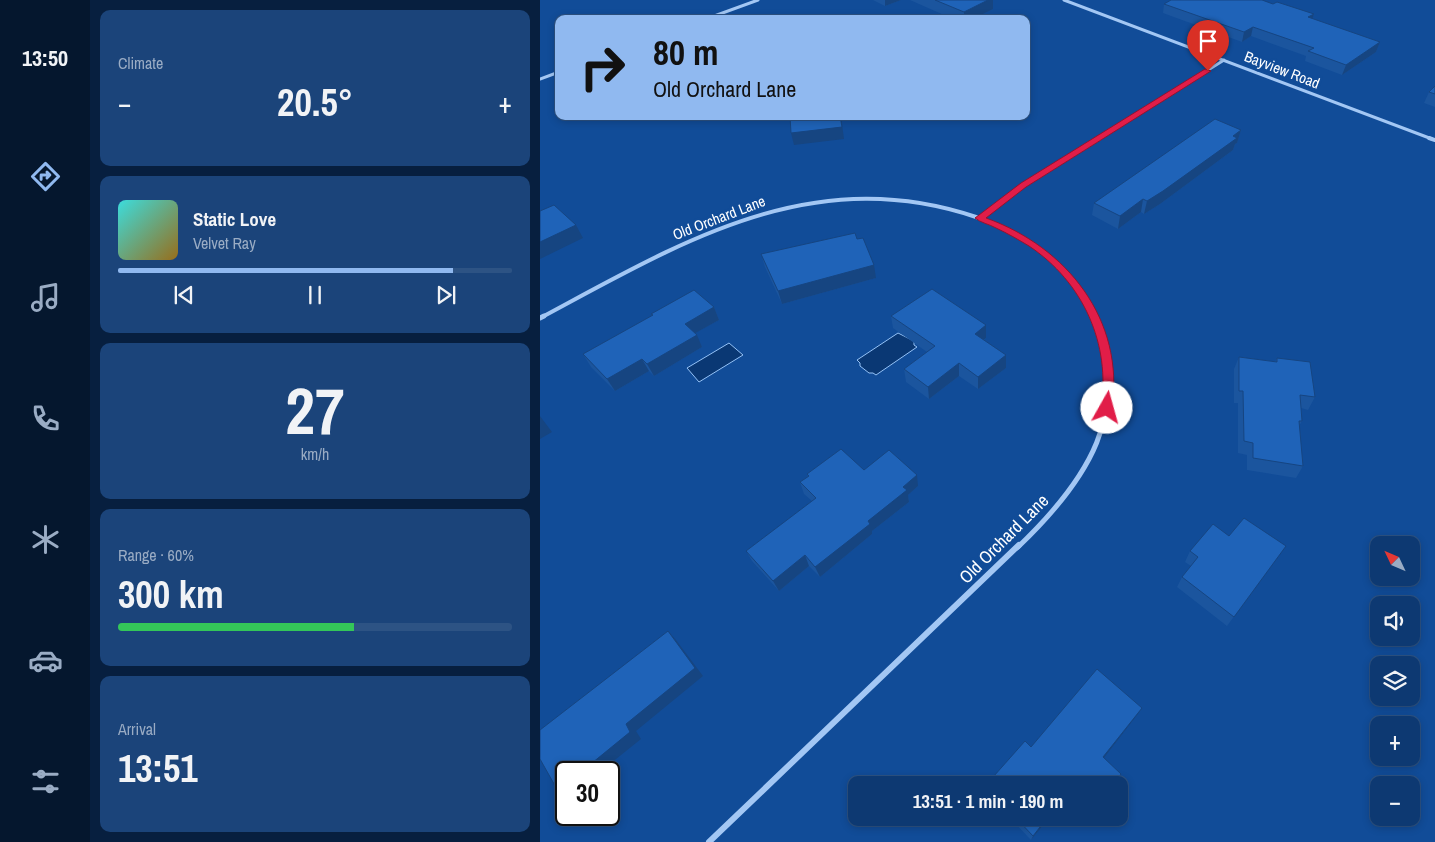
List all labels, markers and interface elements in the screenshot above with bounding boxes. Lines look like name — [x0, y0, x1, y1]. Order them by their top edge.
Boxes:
pin — [1187, 20, 1229, 71]
icon: arrive — [1194, 27, 1222, 55]
text: 80 m — [653, 29, 718, 76]
icon: right — [570, 35, 635, 100]
text: 13:50 — [22, 43, 68, 73]
street label: Bayview Road — [1241, 46, 1323, 94]
text: Climate — [118, 52, 163, 74]
text: Old Orchard Lane — [653, 74, 796, 104]
text: 20.5° — [277, 77, 353, 128]
text: − — [118, 84, 131, 122]
text: + — [499, 84, 512, 122]
icon: directions — [28, 159, 63, 194]
street label: Old Orchard Lane — [669, 190, 768, 245]
text: Static Love — [193, 206, 276, 232]
text: Velvet Ray — [193, 232, 256, 254]
icon: music — [28, 280, 63, 315]
icon: previous — [170, 281, 198, 309]
icon: pause — [301, 281, 329, 309]
icon: next — [432, 281, 460, 309]
text: 27 — [285, 367, 345, 454]
position arrow — [1080, 381, 1132, 433]
icon: phone — [28, 401, 63, 436]
text: km/h — [301, 443, 329, 465]
street label: Old Orchard Lane — [953, 488, 1054, 589]
icon: climate — [28, 522, 63, 557]
north arrow — [1370, 536, 1420, 586]
map controls — [1370, 536, 1420, 826]
text: Range · 60% — [118, 544, 194, 566]
text: 300 km — [118, 569, 224, 620]
button: sound — [1370, 596, 1420, 646]
icon: car — [28, 643, 63, 678]
button: layers — [1370, 656, 1420, 706]
button: + — [1370, 716, 1420, 766]
text: Arrival — [118, 718, 156, 740]
text: 13:51 — [118, 743, 198, 794]
speed limit sign: 30 — [555, 761, 620, 826]
icon: filters — [28, 764, 63, 799]
button: − — [1370, 776, 1420, 826]
text: 13:51 · 1 min · 190 m — [913, 788, 1063, 814]

